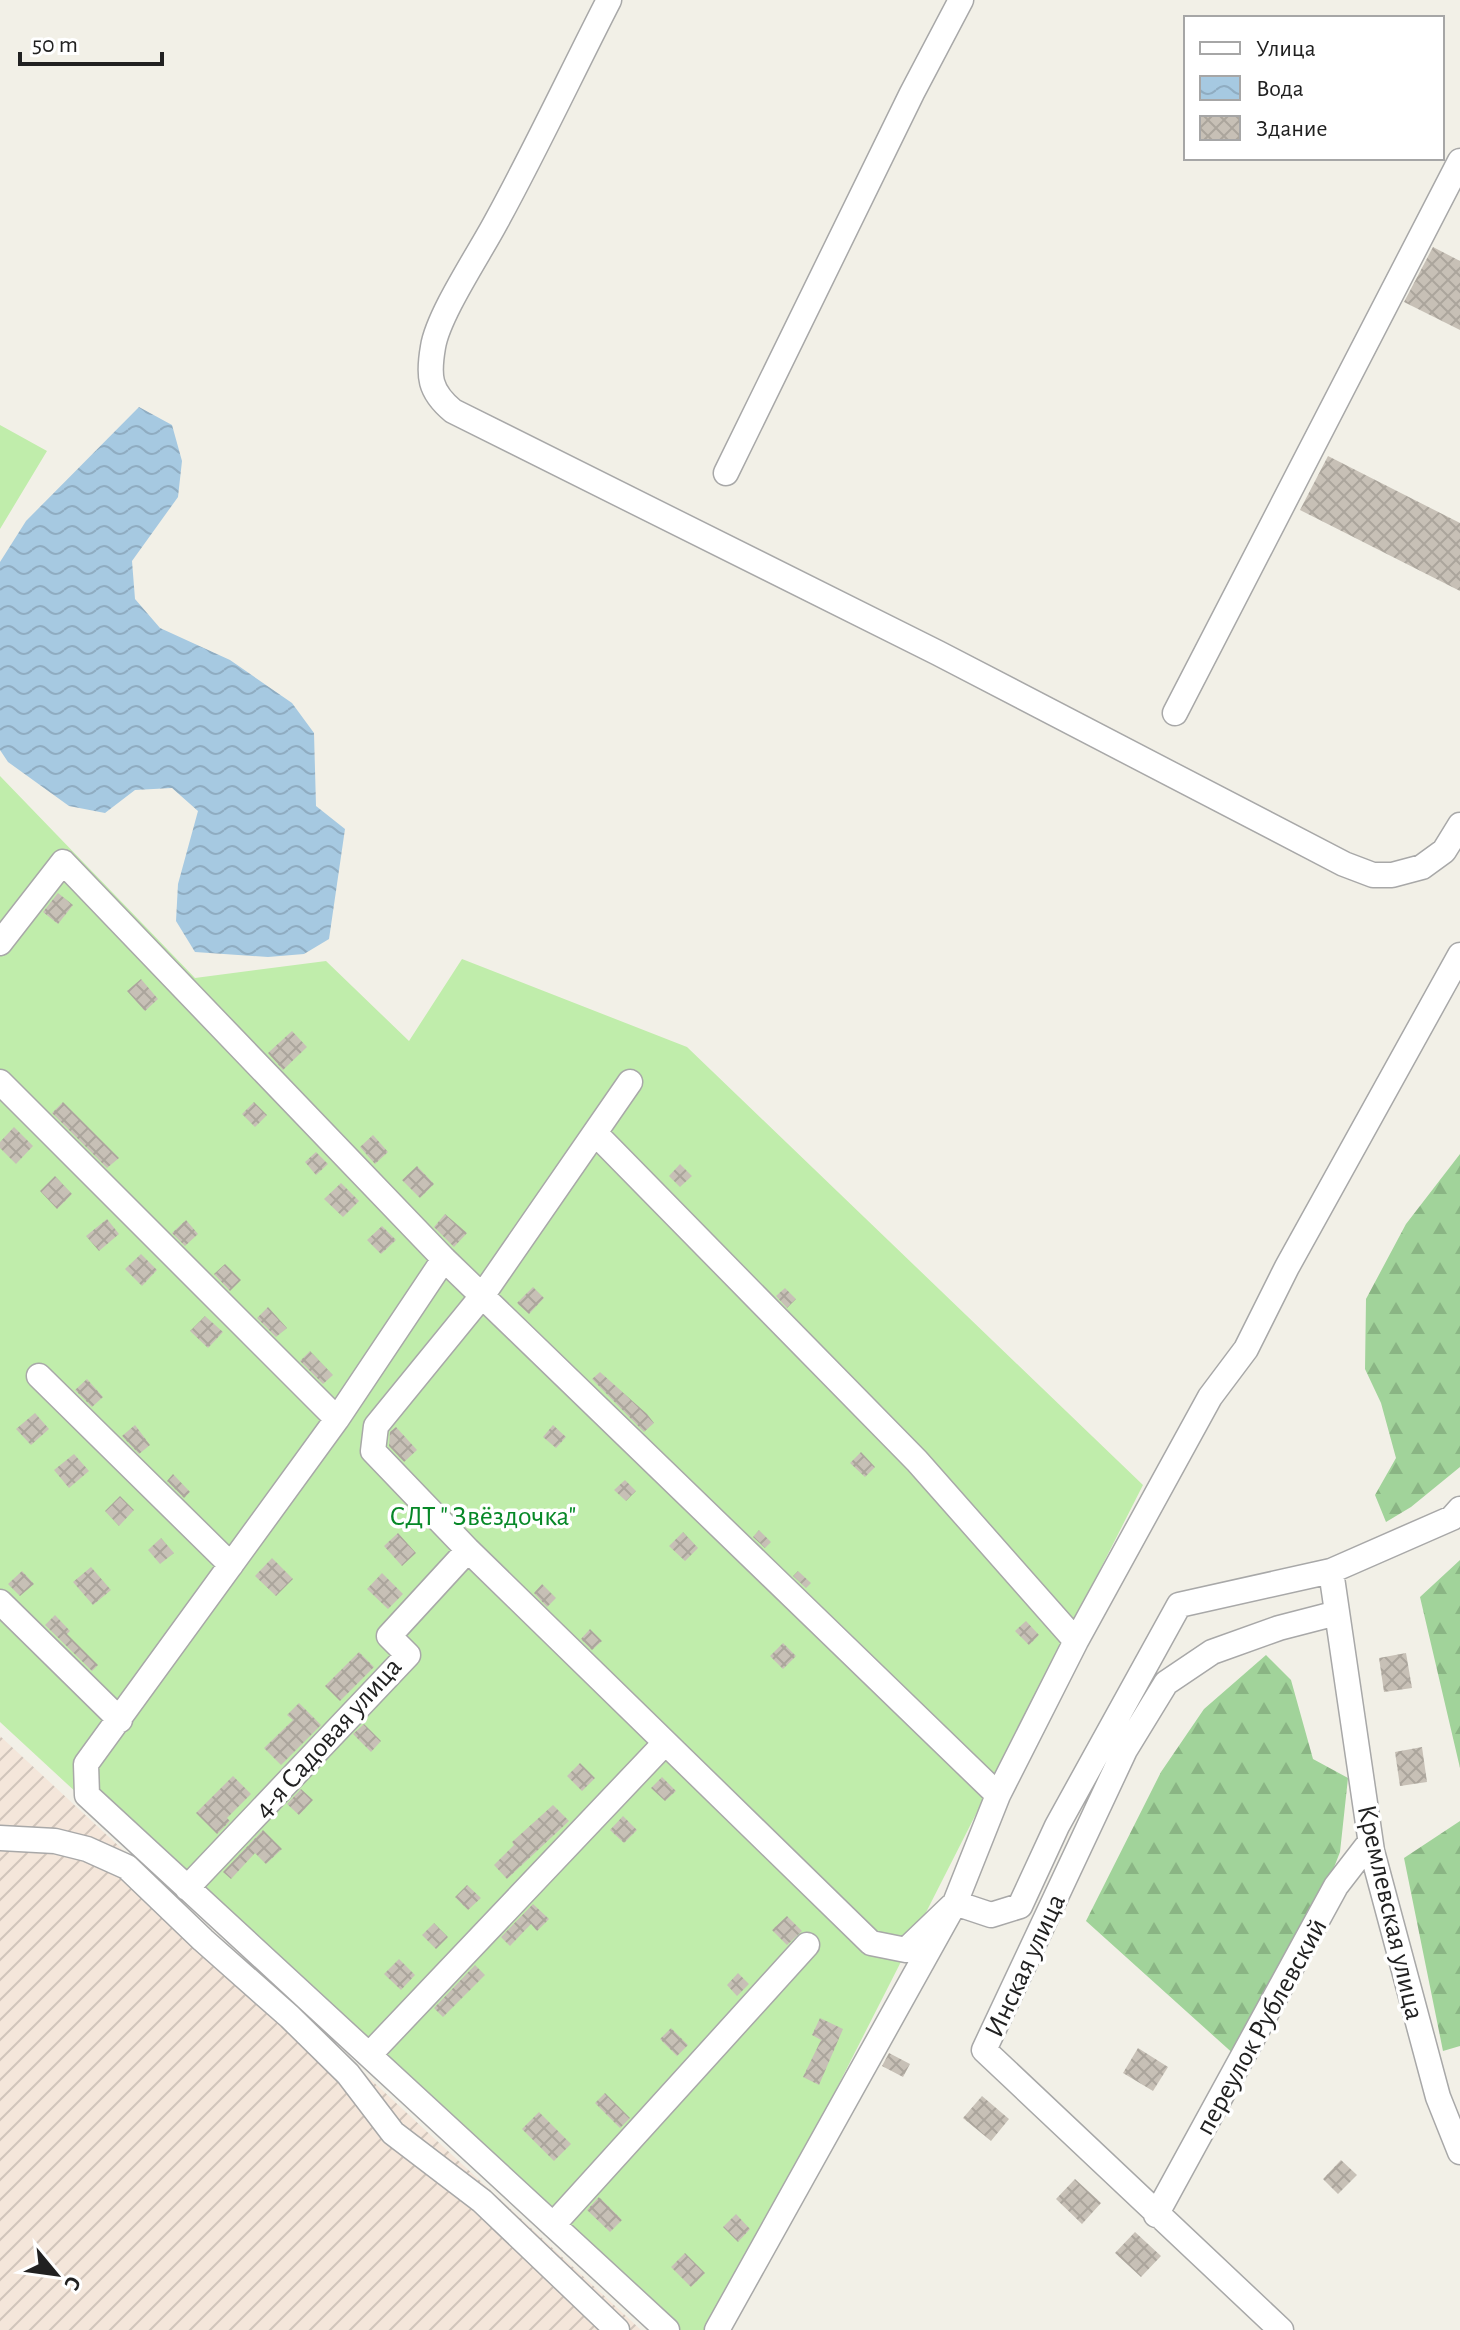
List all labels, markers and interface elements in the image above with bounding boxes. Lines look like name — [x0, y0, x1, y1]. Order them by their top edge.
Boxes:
scale bar — [20, 16, 162, 66]
legend — [1184, 16, 1444, 160]
text: 50 m — [32, 33, 78, 57]
text: Улица — [1256, 37, 1316, 61]
text: Вода — [1256, 77, 1304, 101]
text: Здание — [1256, 117, 1327, 141]
park label: СДТ " Звёздочка" — [390, 1503, 576, 1531]
street label: 4-я Садовая улица — [249, 1653, 408, 1824]
street label: Кремлевская улица — [1352, 1802, 1428, 2023]
street label: Инская улица — [980, 1890, 1071, 2042]
street label: переулок Рублевский — [1191, 1914, 1333, 2140]
north arrow — [16, 2234, 96, 2314]
text: С — [60, 2273, 85, 2294]

